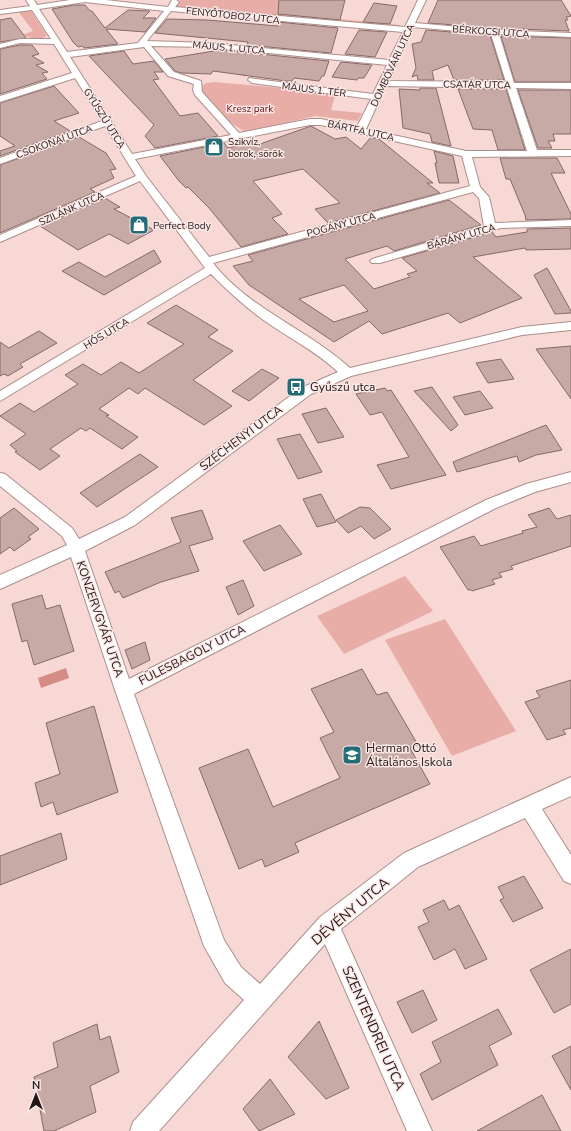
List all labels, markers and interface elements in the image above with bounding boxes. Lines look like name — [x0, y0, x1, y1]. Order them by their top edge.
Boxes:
street label: FENYŐTOBOZ UTCA — [185, 4, 281, 28]
street label: DOMBÓVÁRI UTCA — [368, 21, 419, 109]
street label: BÉRKOCSI UTCA — [452, 22, 531, 42]
street label: MÁJUS 1. UTCA — [192, 38, 267, 58]
street label: CSATÁR UTCA — [443, 77, 512, 93]
street label: MÁJUS 1. TÉR — [281, 79, 347, 101]
street label: GYŰSZŰ UTCA — [80, 86, 129, 152]
park label: Kresz park — [227, 102, 274, 116]
street label: BÁRTFA UTCA — [326, 117, 396, 145]
street label: CSOKONAI UTCA — [14, 121, 95, 162]
place label: Szikvíz, borok, sörök — [228, 135, 284, 161]
shop icon: Szikvíz, borok, sörök — [203, 136, 225, 158]
street label: SZILÁNK UTCA — [37, 188, 107, 230]
street label: POGÁNY UTCA — [305, 209, 378, 241]
shop icon: Perfect Body — [128, 214, 150, 236]
place label: Perfect Body — [153, 219, 212, 233]
street label: BÁRÁNY UTCA — [425, 220, 498, 253]
street label: HŐS UTCA — [81, 314, 132, 353]
bus stop icon: Gyűszű utca — [285, 376, 307, 398]
place label: Gyűszű utca — [310, 379, 375, 395]
street label: SZÉCHENYI UTCA — [196, 401, 286, 474]
street label: KONZERVGYÁR UTCA — [73, 559, 128, 680]
street label: FÜLESBAGOLY UTCA — [136, 621, 248, 689]
place label: Herman Ottó Általános Iskola — [366, 740, 452, 770]
school or university icon: Herman Ottó Általános Iskola — [341, 744, 363, 766]
street label: DÉVÉNY UTCA — [307, 873, 393, 949]
street label: SZENTENDREI UTCA — [337, 963, 410, 1094]
north arrow — [16, 1075, 56, 1115]
text: N — [32, 1078, 40, 1093]

